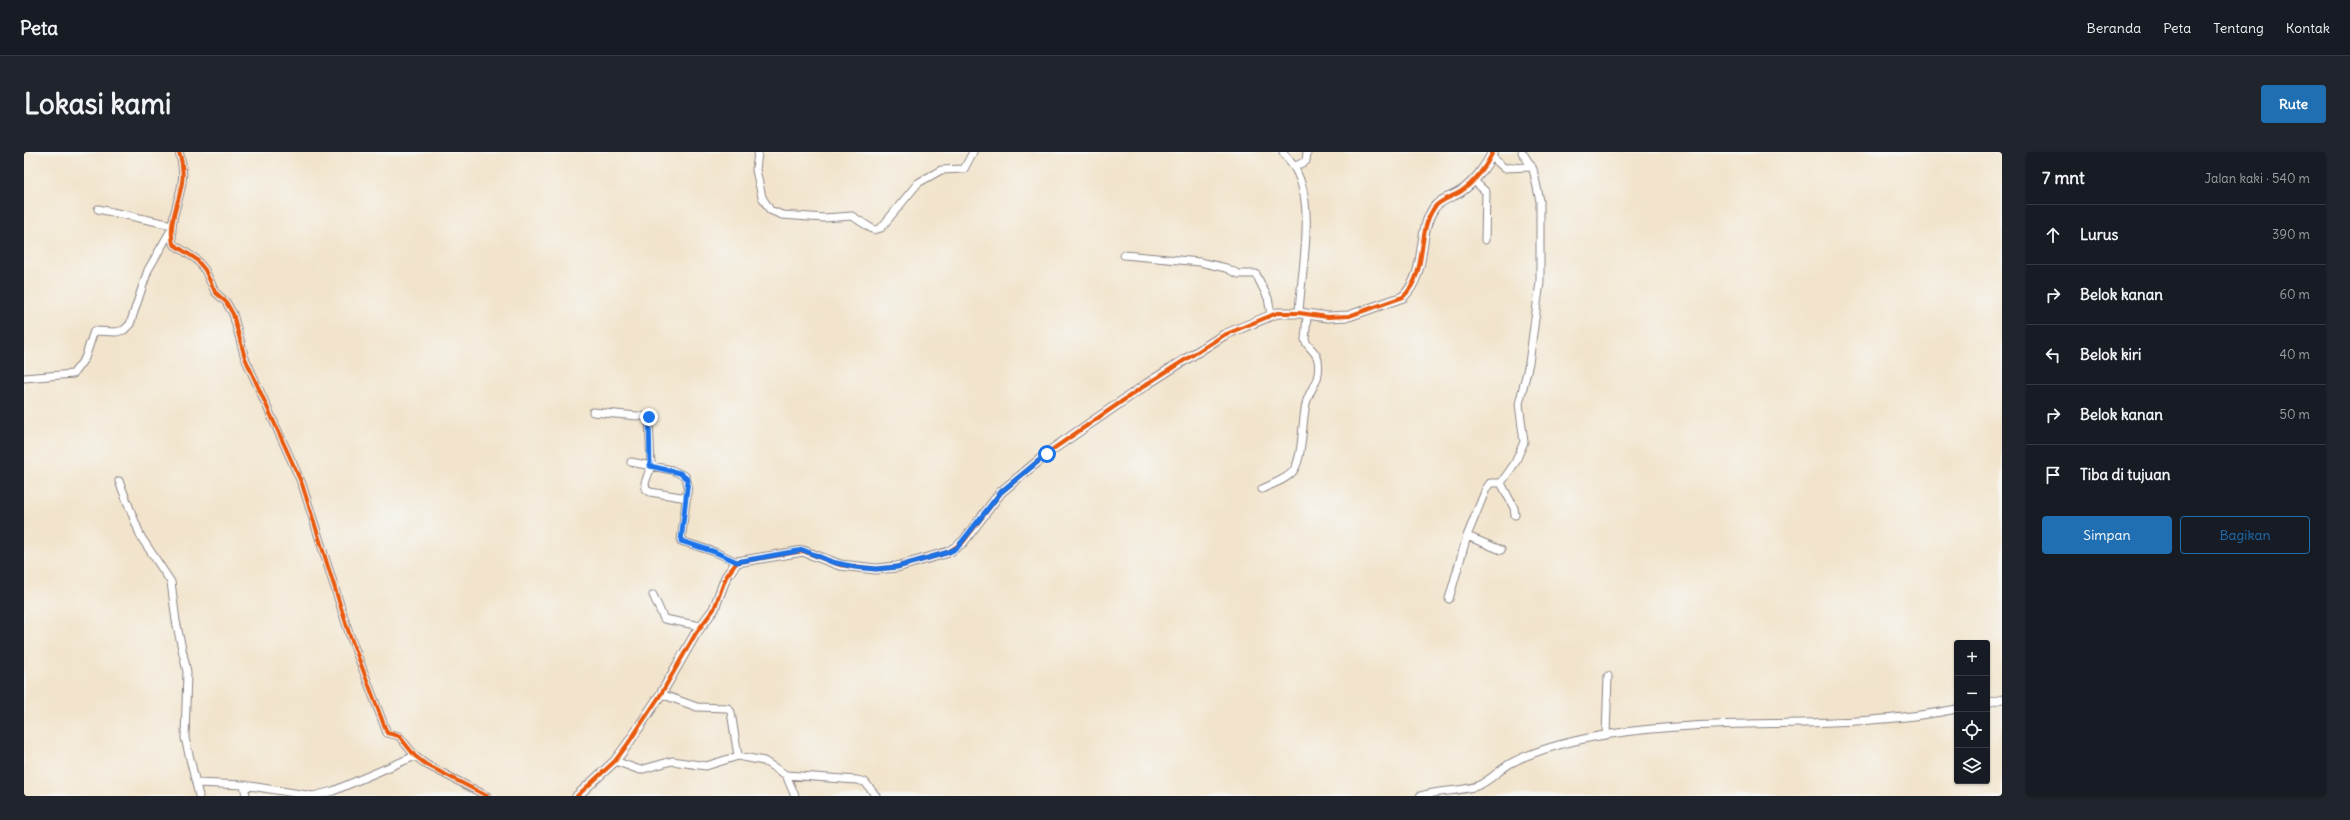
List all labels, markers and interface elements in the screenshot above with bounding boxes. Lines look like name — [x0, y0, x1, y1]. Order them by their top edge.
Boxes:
text: Peta — [20, 16, 58, 40]
text: Beranda — [2087, 19, 2141, 37]
text: Peta — [2163, 19, 2191, 37]
text: Tentang — [2213, 19, 2264, 37]
text: Kontak — [2286, 19, 2330, 37]
button: Rute — [2261, 85, 2326, 123]
text: Lokasi kami — [24, 86, 171, 122]
text: 7 mnt — [2042, 167, 2085, 189]
text: Jalan kaki · 540 m — [2204, 170, 2310, 187]
icon: ahead — [2042, 224, 2064, 246]
text: Lurus — [2080, 225, 2118, 244]
text: 390 m — [2272, 226, 2310, 243]
icon: right — [2042, 284, 2064, 306]
text: Belok kanan — [2080, 285, 2163, 304]
text: 60 m — [2279, 286, 2310, 303]
icon: left — [2042, 344, 2064, 366]
text: Belok kiri — [2080, 345, 2141, 364]
text: 40 m — [2279, 346, 2310, 363]
icon: right — [2042, 404, 2064, 426]
text: Belok kanan — [2080, 405, 2163, 424]
text: 50 m — [2279, 406, 2310, 423]
route end — [640, 408, 658, 426]
route start — [1038, 445, 1056, 463]
icon: arrive — [2042, 464, 2064, 486]
text: Tiba di tujuan — [2080, 465, 2170, 484]
button: Simpan — [2042, 516, 2172, 554]
button: Bagikan — [2180, 516, 2310, 554]
map controls — [1954, 640, 1990, 784]
button: + — [1954, 640, 1990, 676]
button: − — [1954, 676, 1990, 712]
button: locate — [1954, 712, 1990, 748]
button: layers — [1954, 748, 1990, 784]

